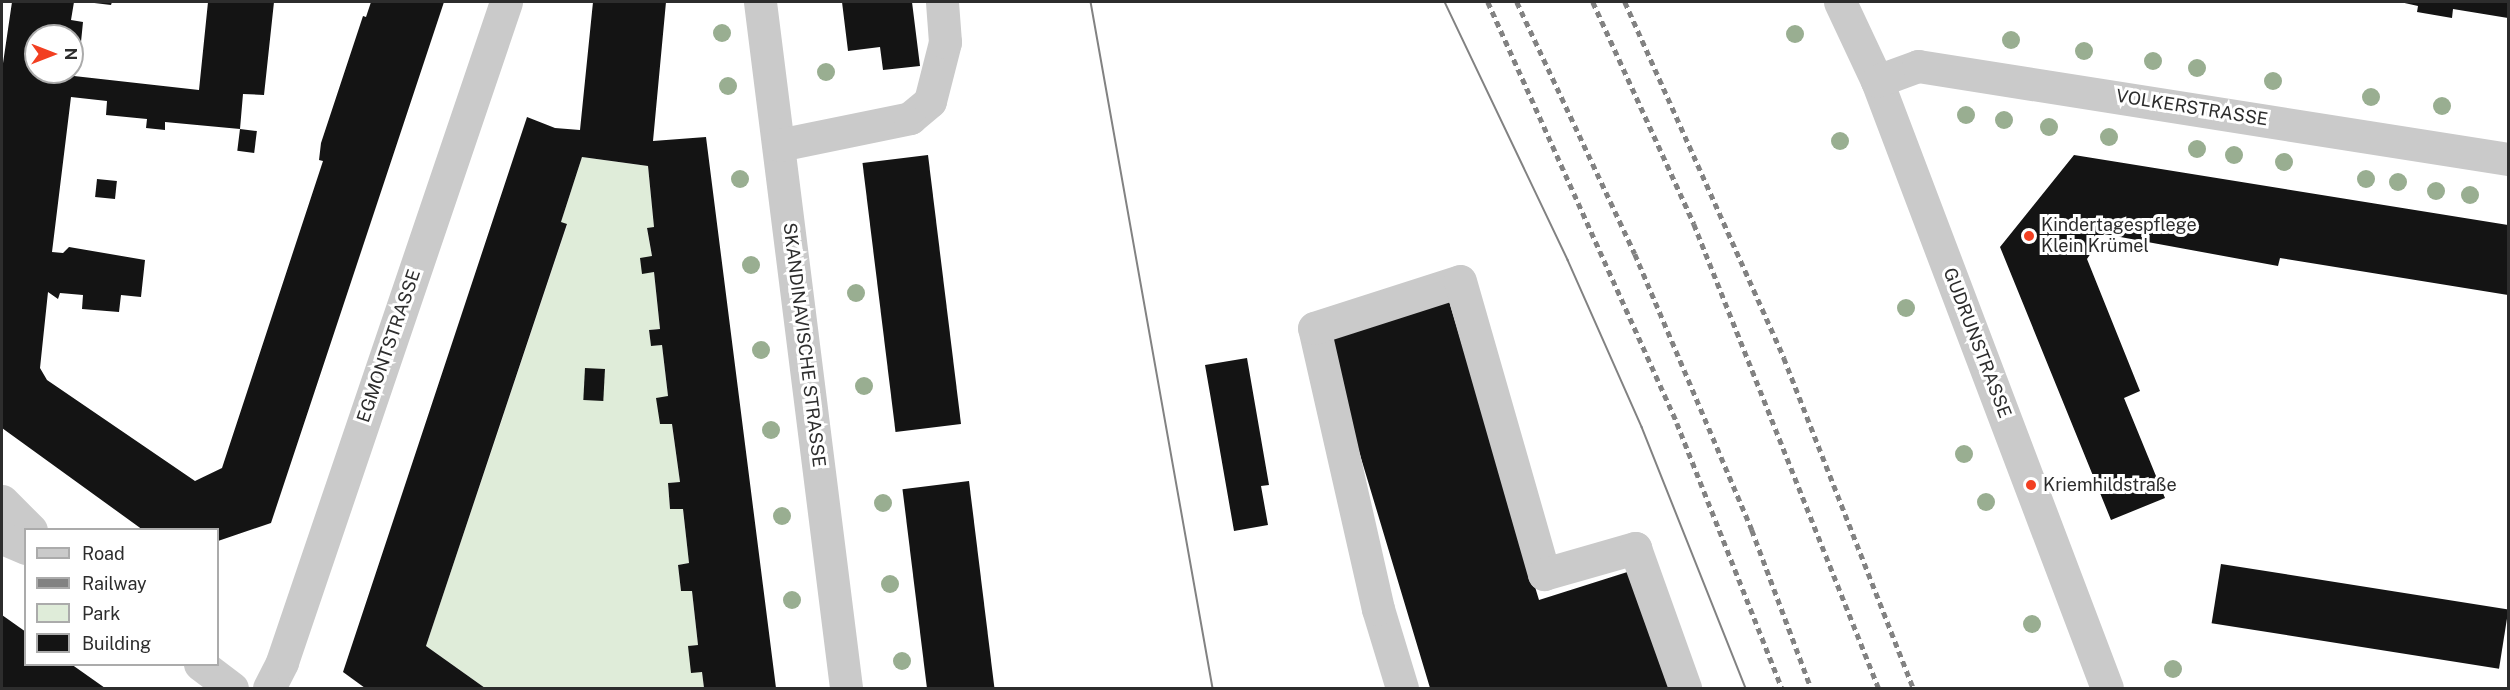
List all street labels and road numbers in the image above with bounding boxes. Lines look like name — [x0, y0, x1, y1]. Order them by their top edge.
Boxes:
street label: VOLKERSTRASSE — [2115, 85, 2269, 131]
street label: SKANDINAVISCHE STRASSE — [778, 222, 830, 468]
street label: GUDRUNSTRASSE — [1938, 265, 2016, 421]
street label: EGMONTSTRASSE — [353, 267, 425, 425]

